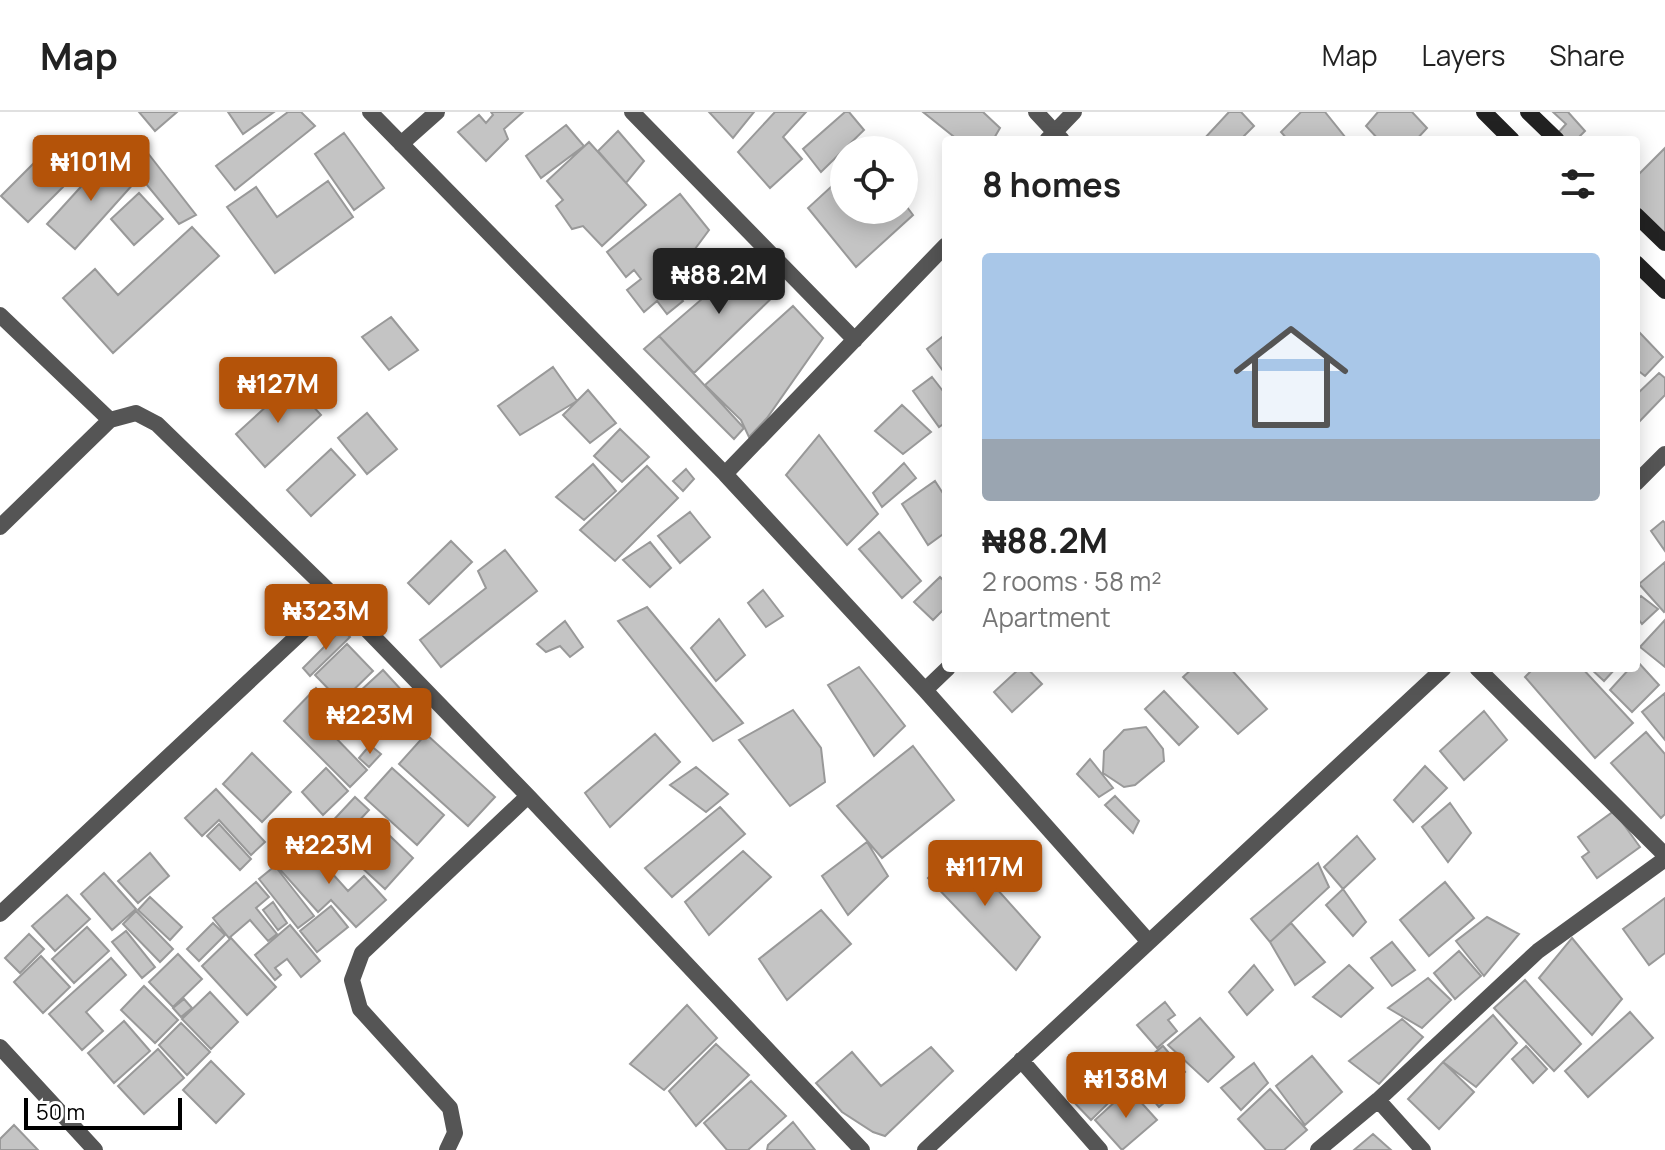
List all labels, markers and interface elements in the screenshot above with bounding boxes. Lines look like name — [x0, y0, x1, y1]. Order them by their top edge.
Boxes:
text: Map — [40, 29, 118, 81]
text: Map — [1322, 36, 1378, 74]
text: Layers — [1422, 36, 1505, 74]
text: Share — [1549, 36, 1625, 74]
pin: ₦101M — [35, 135, 147, 203]
map controls — [830, 136, 918, 224]
button: locate — [830, 136, 918, 224]
text: ₦101M — [51, 143, 131, 179]
text: 8 homes — [982, 161, 1121, 207]
icon: filters — [1556, 162, 1600, 206]
pin: ₦88.2M — [654, 248, 784, 316]
text: ₦88.2M — [671, 256, 767, 292]
icon: home — [1219, 305, 1363, 449]
pin: ₦127M — [222, 357, 334, 425]
text: ₦127M — [237, 365, 319, 401]
text: ₦88.2M — [982, 517, 1108, 563]
text: 2 rooms · 58 m² — [982, 563, 1162, 599]
pin: ₦323M — [270, 584, 382, 652]
text: ₦323M — [283, 592, 369, 628]
text: Apartment — [982, 599, 1111, 635]
pin: ₦223M — [314, 688, 426, 756]
text: ₦223M — [326, 696, 414, 732]
pin: ₦223M — [273, 818, 385, 886]
text: ₦223M — [285, 826, 373, 862]
pin: ₦117M — [929, 840, 1041, 908]
text: ₦117M — [946, 848, 1024, 884]
pin: ₦138M — [1070, 1052, 1182, 1120]
text: ₦138M — [1084, 1060, 1168, 1096]
scale bar — [24, 1094, 182, 1130]
text: 50 m — [36, 1097, 85, 1127]

